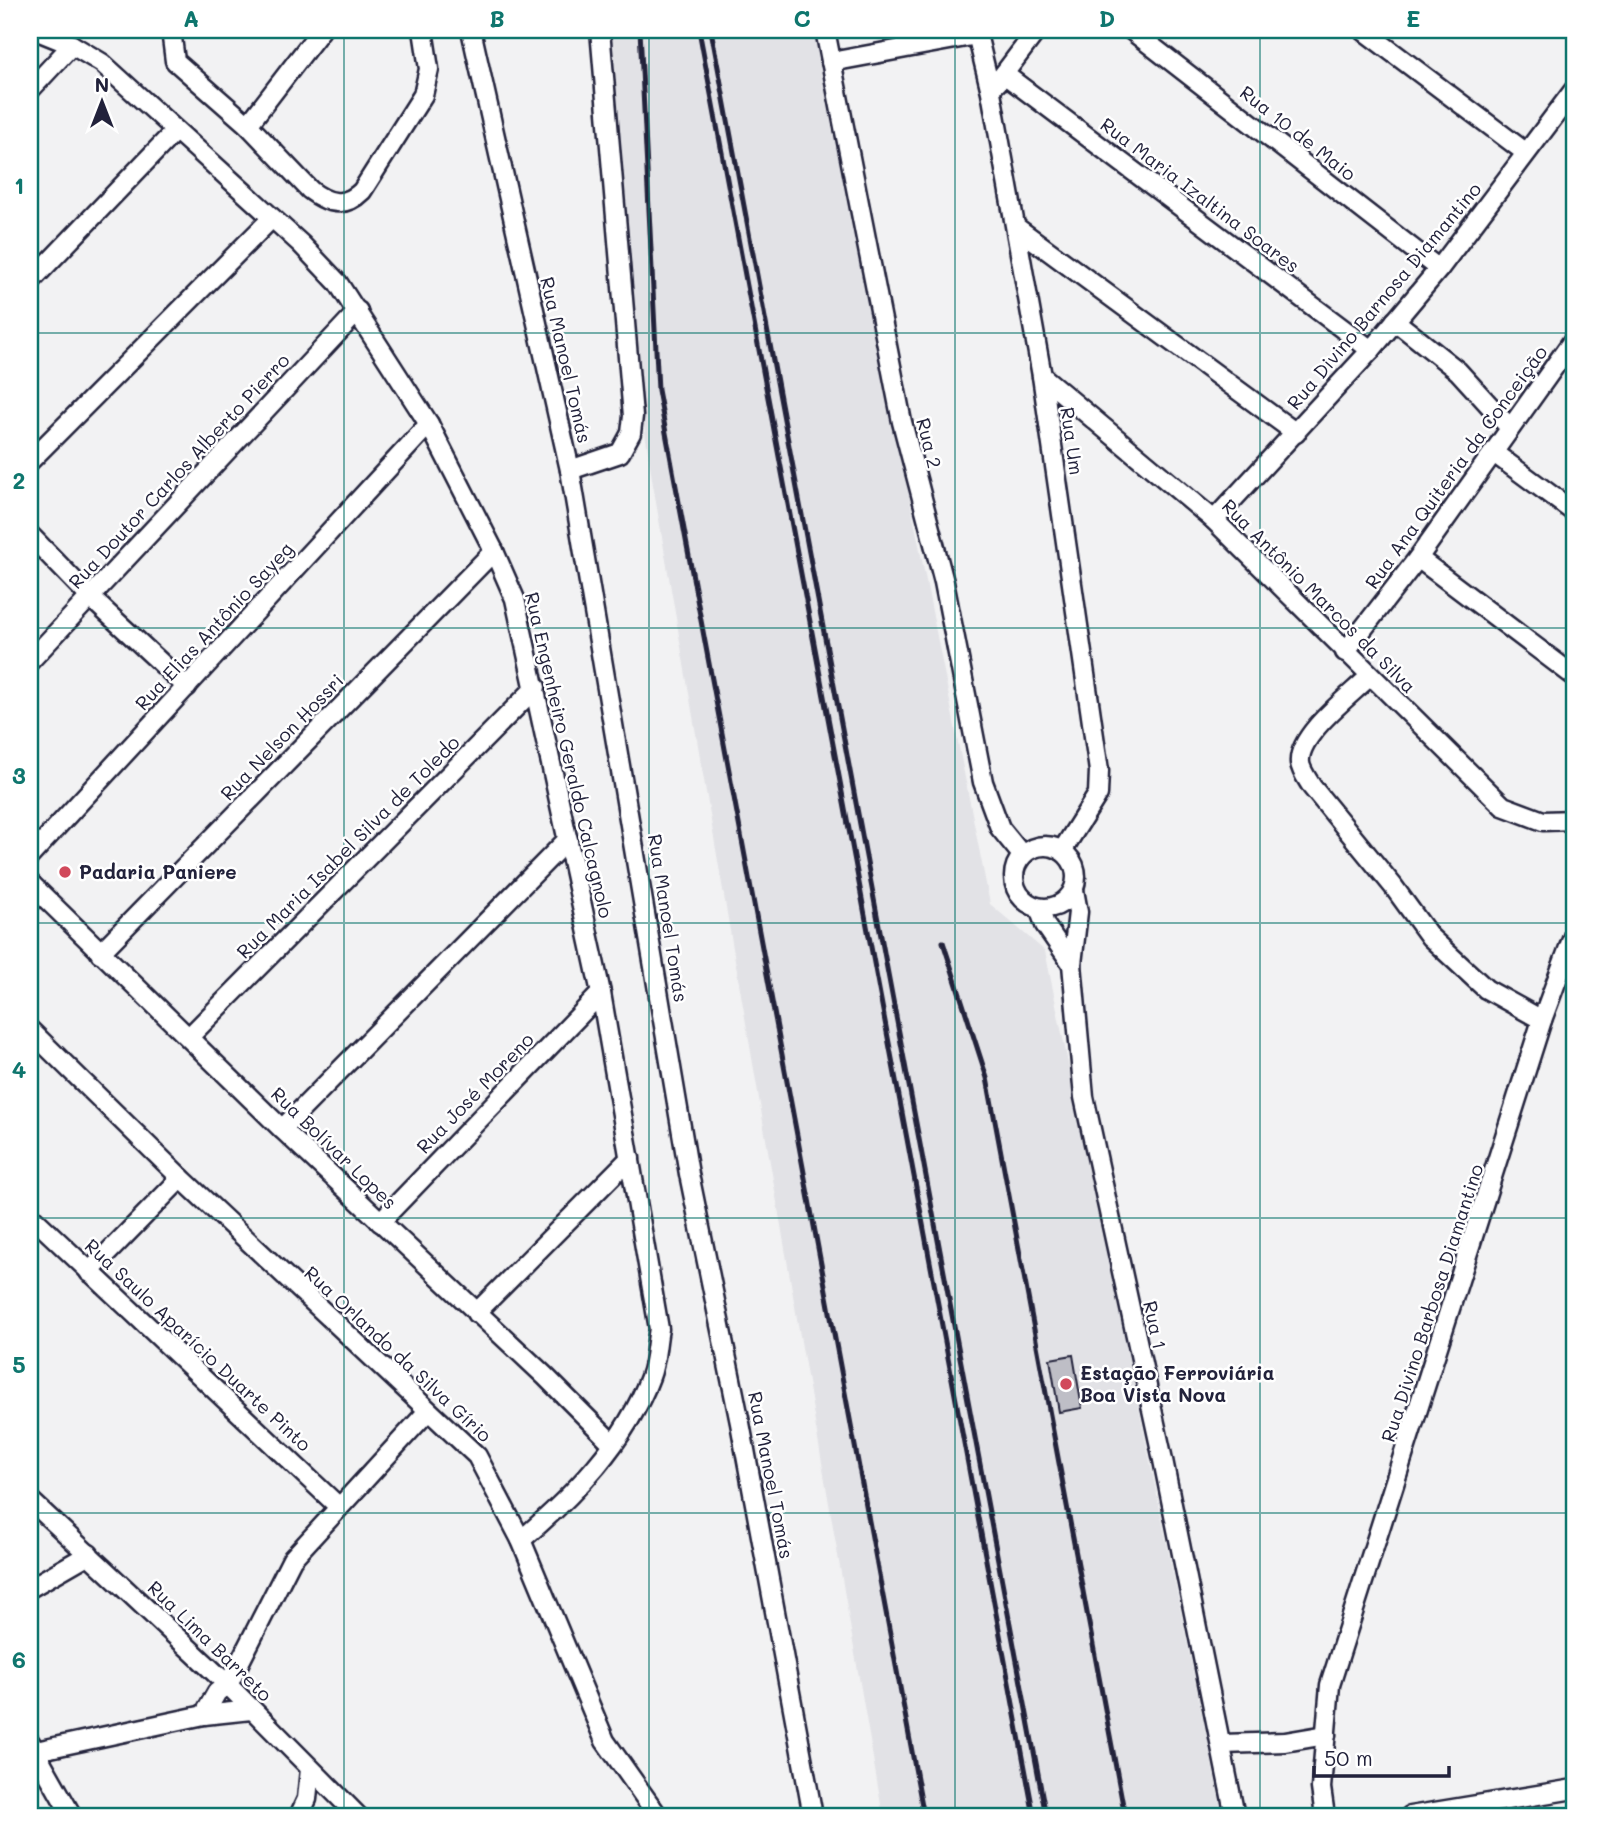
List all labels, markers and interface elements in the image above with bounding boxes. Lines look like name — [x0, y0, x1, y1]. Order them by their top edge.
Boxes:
text: A — [183, 3, 199, 33]
text: B — [489, 3, 505, 33]
text: C — [793, 3, 811, 33]
text: D — [1099, 3, 1115, 33]
text: E — [1406, 3, 1420, 33]
north arrow — [66, 66, 136, 136]
text: N — [95, 72, 109, 97]
street label: Rua 10 de Maio — [1235, 79, 1361, 186]
street label: Rua Maria Izaltina Soares — [1096, 111, 1305, 278]
text: 1 — [14, 170, 24, 200]
street label: Rua Divino Barnosa Diamantino — [1281, 177, 1486, 415]
street label: Rua Manoel Tomás — [535, 274, 598, 445]
street label: Rua Ana Quiteria da Conceição — [1359, 340, 1552, 593]
street label: Rua Doutor Carlos Alberto Pierro — [63, 348, 295, 594]
street label: Rua Um — [1055, 405, 1090, 476]
street label: Rua 2 — [911, 415, 948, 471]
text: 2 — [13, 465, 25, 495]
street label: Rua Antônio Marcos da Silva — [1217, 493, 1422, 698]
street label: Rua Elias Antônio Sayeg — [129, 536, 298, 715]
street label: Rua Engenheiro Geraldo Calcagnolo — [520, 589, 619, 920]
street label: Rua Nelson Hossri — [215, 668, 349, 805]
street label: Rua Maria Isabel Silva de Toledo — [231, 730, 465, 964]
text: 3 — [12, 760, 26, 790]
street label: Rua Manoel Tomás — [643, 832, 694, 1004]
place label: Padaria Paniere — [79, 859, 237, 884]
marker: Padaria Paniere — [57, 864, 73, 880]
street label: Rua José Moreno — [411, 1027, 539, 1158]
text: 4 — [12, 1054, 26, 1084]
street label: Rua Bolívar Lopes — [266, 1081, 403, 1214]
street label: Rua Divino Barbosa Diamantino — [1375, 1161, 1488, 1445]
street label: Rua Saulo Aparício Duarte Pinto — [80, 1233, 317, 1456]
street label: Rua Orlando da Silva Gírio — [299, 1260, 497, 1447]
street label: Rua 1 — [1138, 1298, 1173, 1351]
text: 5 — [12, 1349, 26, 1379]
place label: Estação Ferroviária Boa Vista Nova — [1080, 1360, 1274, 1407]
marker: Estação Ferroviária Boa Vista Nova — [1058, 1376, 1074, 1392]
street label: Rua Manoel Tomás — [743, 1389, 800, 1561]
street label: Rua Lima Barreto — [143, 1575, 278, 1706]
text: 6 — [12, 1644, 26, 1674]
scale bar — [1314, 1734, 1448, 1778]
text: 50 m — [1324, 1744, 1373, 1771]

